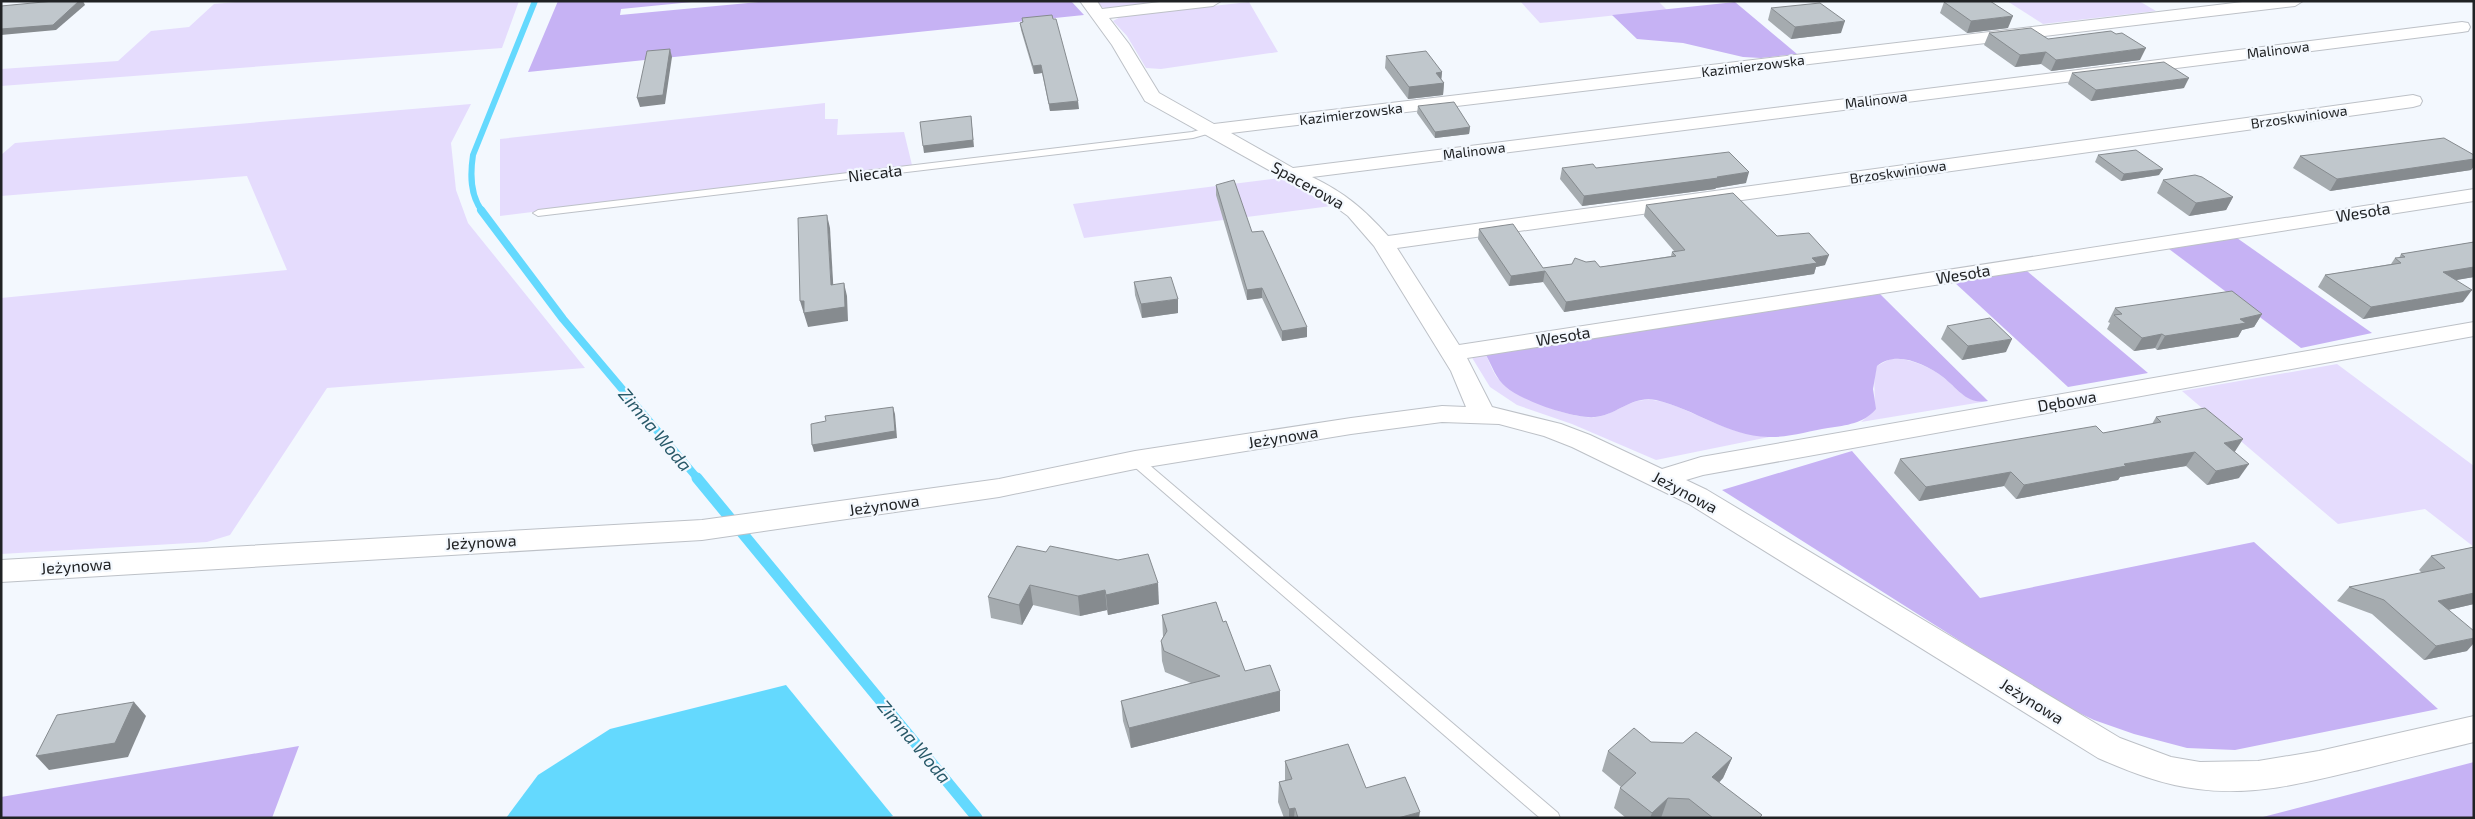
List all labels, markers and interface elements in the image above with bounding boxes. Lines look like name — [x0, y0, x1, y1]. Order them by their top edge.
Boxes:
street label: Malinowa — [2246, 37, 2310, 62]
street label: Kazimierzowska — [1700, 51, 1806, 80]
street label: Malinowa — [1844, 87, 1908, 112]
street label: Kazimierzowska — [1298, 99, 1404, 128]
street label: Brzoskwiniowa — [2250, 101, 2348, 132]
street label: Malinowa — [1442, 138, 1506, 163]
street label: Brzoskwiniowa — [1849, 156, 1947, 187]
street label: Spacerowa — [1268, 157, 1348, 212]
street label: Niecała — [847, 160, 903, 185]
street label: Wesoła — [2334, 198, 2391, 225]
street label: Wesoła — [1934, 260, 1991, 287]
street label: Wesoła — [1534, 322, 1591, 349]
water label: Zimna Woda — [615, 383, 697, 476]
street label: Dębowa — [2036, 386, 2098, 415]
street label: Jeżynowa — [1246, 422, 1319, 451]
street label: Jeżynowa — [1649, 467, 1721, 517]
street label: Jeżynowa — [847, 490, 920, 519]
street label: Jeżynowa — [445, 530, 517, 553]
street label: Jeżynowa — [40, 554, 112, 577]
street label: Jeżynowa — [1997, 674, 2067, 727]
water label: Zimna Woda — [874, 695, 956, 788]

